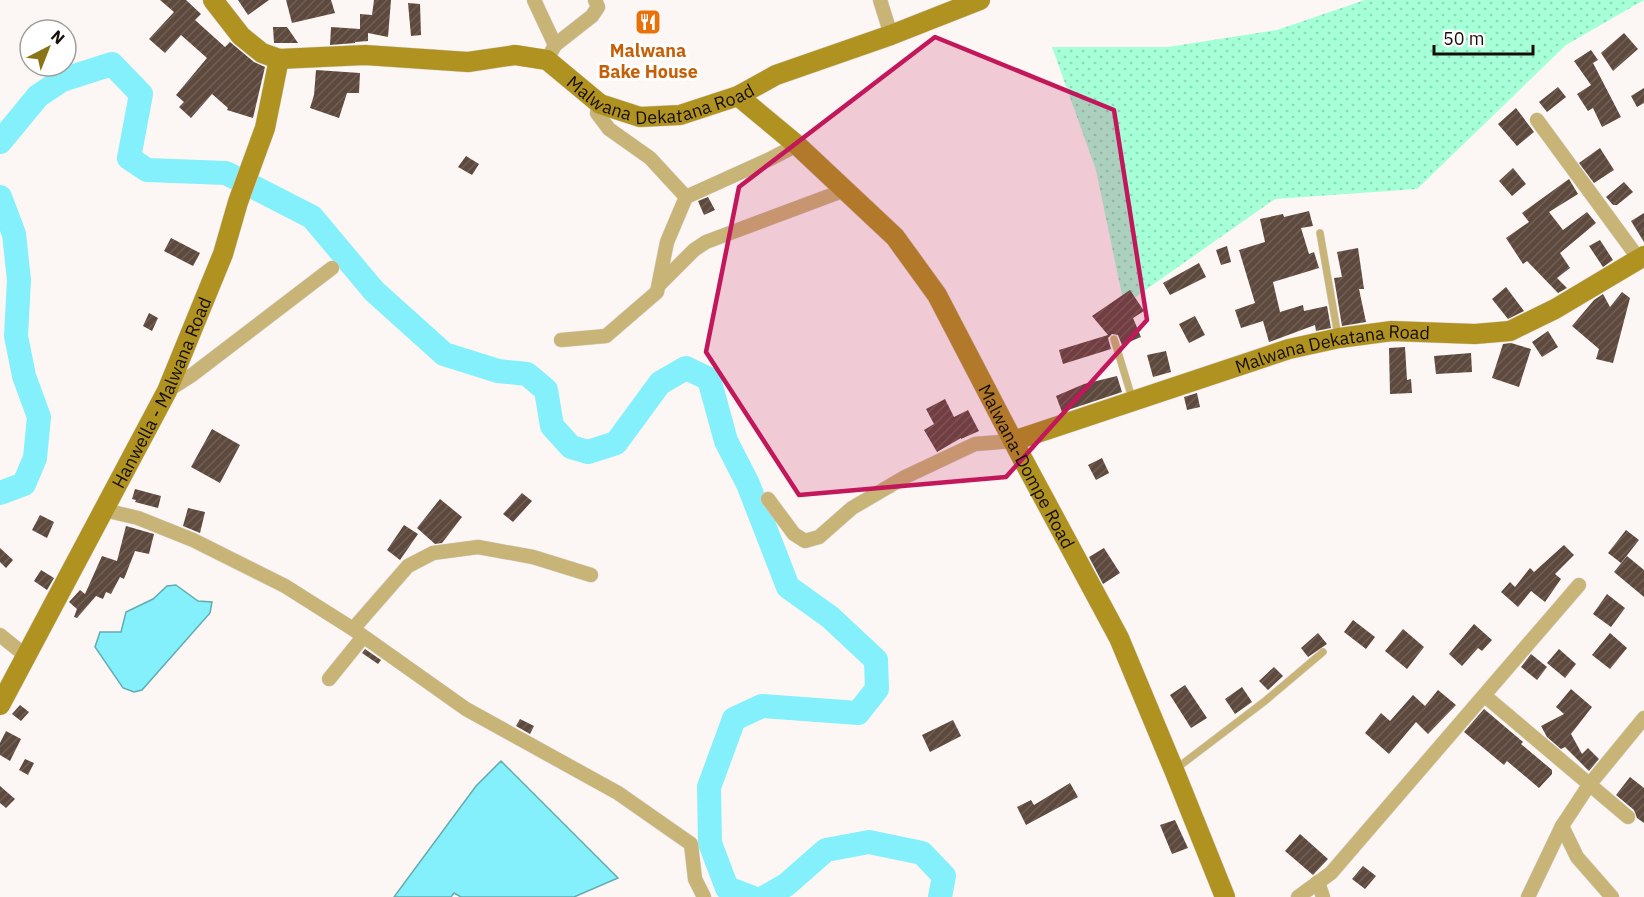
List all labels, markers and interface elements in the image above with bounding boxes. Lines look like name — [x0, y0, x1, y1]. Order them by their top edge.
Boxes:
restaurant icon: Malwana Bake House — [633, 7, 663, 37]
north arrow — [18, 18, 78, 78]
scale bar — [1434, 18, 1533, 56]
text: N — [47, 26, 69, 48]
text: 50 m — [1443, 27, 1485, 50]
place label: Malwana Bake House — [598, 39, 698, 83]
street label: Malwana Dekatana Road — [561, 62, 761, 94]
text: Malwana Dekatana Road — [562, 70, 758, 129]
street label: Hanwella - Malwana Road — [106, 293, 216, 492]
street label: Malwana Dekatana Road — [1232, 319, 1430, 378]
street label: Malwana-Dompe Road — [974, 380, 1080, 552]

